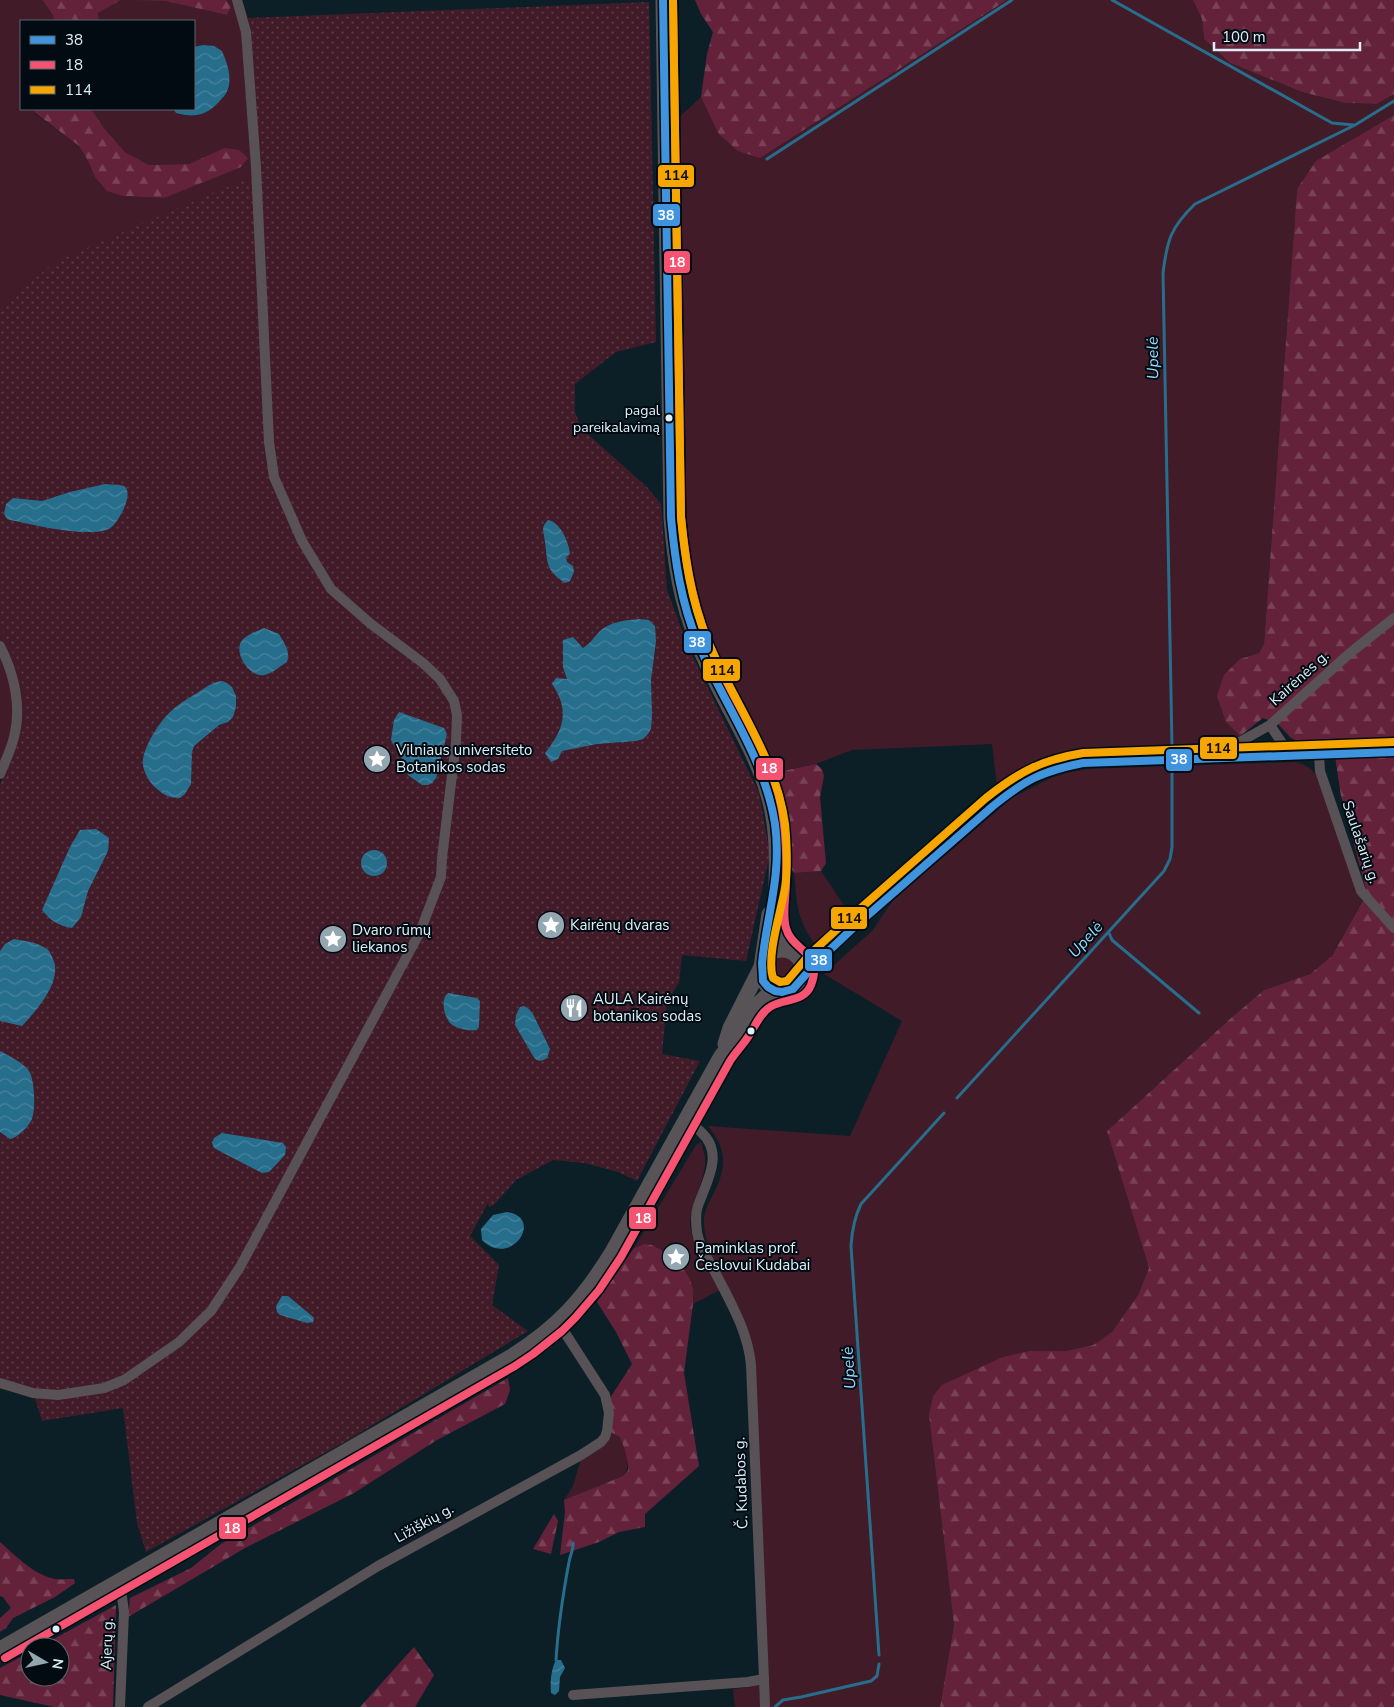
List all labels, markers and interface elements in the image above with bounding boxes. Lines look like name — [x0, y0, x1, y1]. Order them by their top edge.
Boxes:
legend — [20, 20, 195, 110]
scale bar — [1214, 20, 1360, 52]
text: 100 m — [1222, 27, 1266, 47]
text: 38 — [65, 30, 83, 50]
text: 18 — [65, 55, 83, 75]
text: 114 — [65, 80, 92, 100]
line badge: 114 — [657, 164, 695, 188]
text: 114 — [663, 166, 689, 185]
line badge: 38 — [652, 203, 681, 227]
text: 38 — [658, 206, 674, 225]
line badge: 18 — [663, 250, 691, 274]
text: 18 — [669, 253, 685, 272]
water label: Upelė — [1142, 336, 1164, 379]
place label: pagal pareikalavimą — [573, 401, 661, 437]
marker: pagal pareikalavimą — [664, 413, 674, 423]
line badge: 38 — [683, 630, 712, 654]
text: 38 — [689, 633, 705, 652]
street label: Kairėnės g. — [1265, 646, 1333, 710]
line badge: 114 — [702, 658, 741, 682]
text: 114 — [709, 661, 735, 680]
line badge: 114 — [1199, 736, 1238, 760]
text: 114 — [1205, 739, 1231, 758]
place label: Vilniaus universiteto Botanikos sodas — [395, 740, 532, 777]
place icon: Vilniaus universiteto Botanikos sodas — [362, 744, 392, 774]
line badge: 38 — [1165, 748, 1193, 772]
text: 38 — [1171, 750, 1187, 769]
line badge: 18 — [755, 757, 784, 781]
text: 18 — [761, 759, 777, 778]
street label: Saulašarių g. — [1337, 798, 1385, 886]
line badge: 114 — [830, 906, 868, 930]
text: 114 — [836, 909, 862, 928]
place icon: Kairėnų dvaras — [536, 910, 566, 940]
place label: Kairėnų dvaras — [570, 915, 670, 935]
water label: Upelė — [1063, 916, 1109, 963]
place label: Dvaro rūmų liekanos — [352, 920, 431, 957]
place icon: Dvaro rūmų liekanos — [318, 924, 348, 954]
line badge: 38 — [804, 948, 833, 972]
text: 38 — [811, 951, 827, 970]
place label: AULA Kairėnų botanikos sodas — [593, 989, 701, 1026]
restaurant icon: AULA Kairėnų botanikos sodas — [559, 993, 589, 1023]
unlabelled marker — [746, 1026, 756, 1036]
line badge: 18 — [628, 1206, 657, 1230]
text: 18 — [635, 1209, 651, 1228]
place label: Paminklas prof. Česlovui Kudabai — [695, 1238, 810, 1275]
place icon: Paminklas prof. Česlovui Kudabai — [661, 1242, 691, 1272]
water label: Upelė — [837, 1345, 861, 1390]
street label: Č. Kudabos g. — [728, 1437, 753, 1529]
street label: Ližiškių g. — [391, 1499, 457, 1547]
line badge: 18 — [218, 1516, 247, 1540]
text: 18 — [224, 1519, 240, 1538]
street label: Ajerų g. — [96, 1618, 118, 1670]
unlabelled marker — [51, 1624, 61, 1634]
north arrow — [20, 1637, 70, 1687]
text: N — [47, 1657, 68, 1671]

